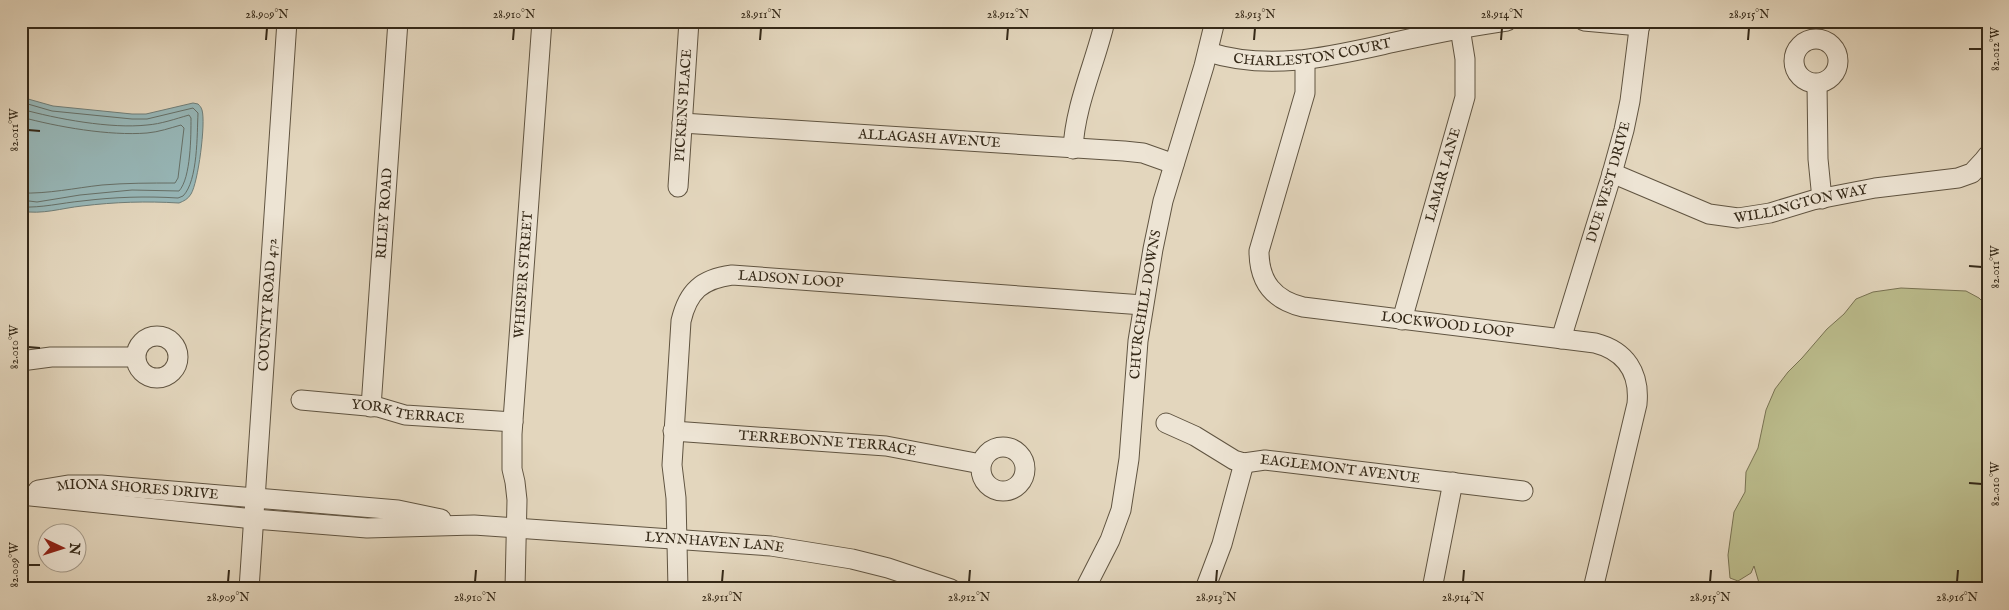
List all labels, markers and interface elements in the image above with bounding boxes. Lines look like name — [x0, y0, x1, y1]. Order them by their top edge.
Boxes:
text: 28.909°N — [245, 7, 289, 22]
text: 28.910°N — [493, 7, 536, 22]
text: 28.911°N — [740, 7, 782, 22]
text: 28.912°N — [987, 7, 1030, 22]
text: 28.913°N — [1234, 7, 1276, 22]
text: 28.914°N — [1481, 7, 1524, 22]
text: 28.915°N — [1728, 7, 1770, 22]
text: 82.012°W — [1988, 26, 2003, 71]
street label: CHARLESTON COURT — [1232, 34, 1394, 70]
street label: PICKENS PLACE — [671, 48, 696, 162]
text: 82.011°W — [7, 108, 22, 151]
street label: DUE WEST DRIVE — [1582, 119, 1635, 245]
street label: ALLAGASH AVENUE — [857, 125, 1002, 152]
street label: LAMAR LANE — [1421, 125, 1465, 224]
street label: RILEY ROAD — [372, 167, 397, 260]
street label: WILLINGTON WAY — [1733, 180, 1871, 227]
street label: WHISPER STREET — [510, 210, 537, 339]
street label: CHURCHILL DOWNS — [1126, 228, 1166, 380]
street label: COUNTY ROAD 472 — [255, 237, 281, 372]
text: 82.011°W — [1988, 245, 2003, 288]
street label: LADSON LOOP — [737, 266, 844, 292]
street label: LOCKWOOD LOOP — [1380, 308, 1515, 342]
text: 82.010°W — [7, 324, 22, 369]
street label: YORK TERRACE — [351, 396, 466, 428]
street label: TERREBONNE TERRACE — [738, 427, 918, 461]
street label: EAGLEMONT AVENUE — [1259, 451, 1422, 488]
text: 82.010°W — [1988, 461, 2003, 506]
street label: MIONA SHORES DRIVE — [55, 476, 219, 504]
north arrow — [38, 522, 88, 572]
street label: LYNNHAVEN LANE — [644, 528, 786, 557]
text: N — [65, 541, 83, 556]
text: 82.009°W — [7, 542, 22, 588]
text: 28.909°N — [206, 590, 250, 605]
text: 28.910°N — [454, 590, 497, 605]
text: 28.911°N — [701, 590, 743, 605]
text: 28.912°N — [948, 590, 991, 605]
text: 28.913°N — [1195, 590, 1237, 605]
text: 28.914°N — [1442, 590, 1485, 605]
text: 28.915°N — [1689, 590, 1731, 605]
text: 28.916°N — [1936, 590, 1979, 605]

